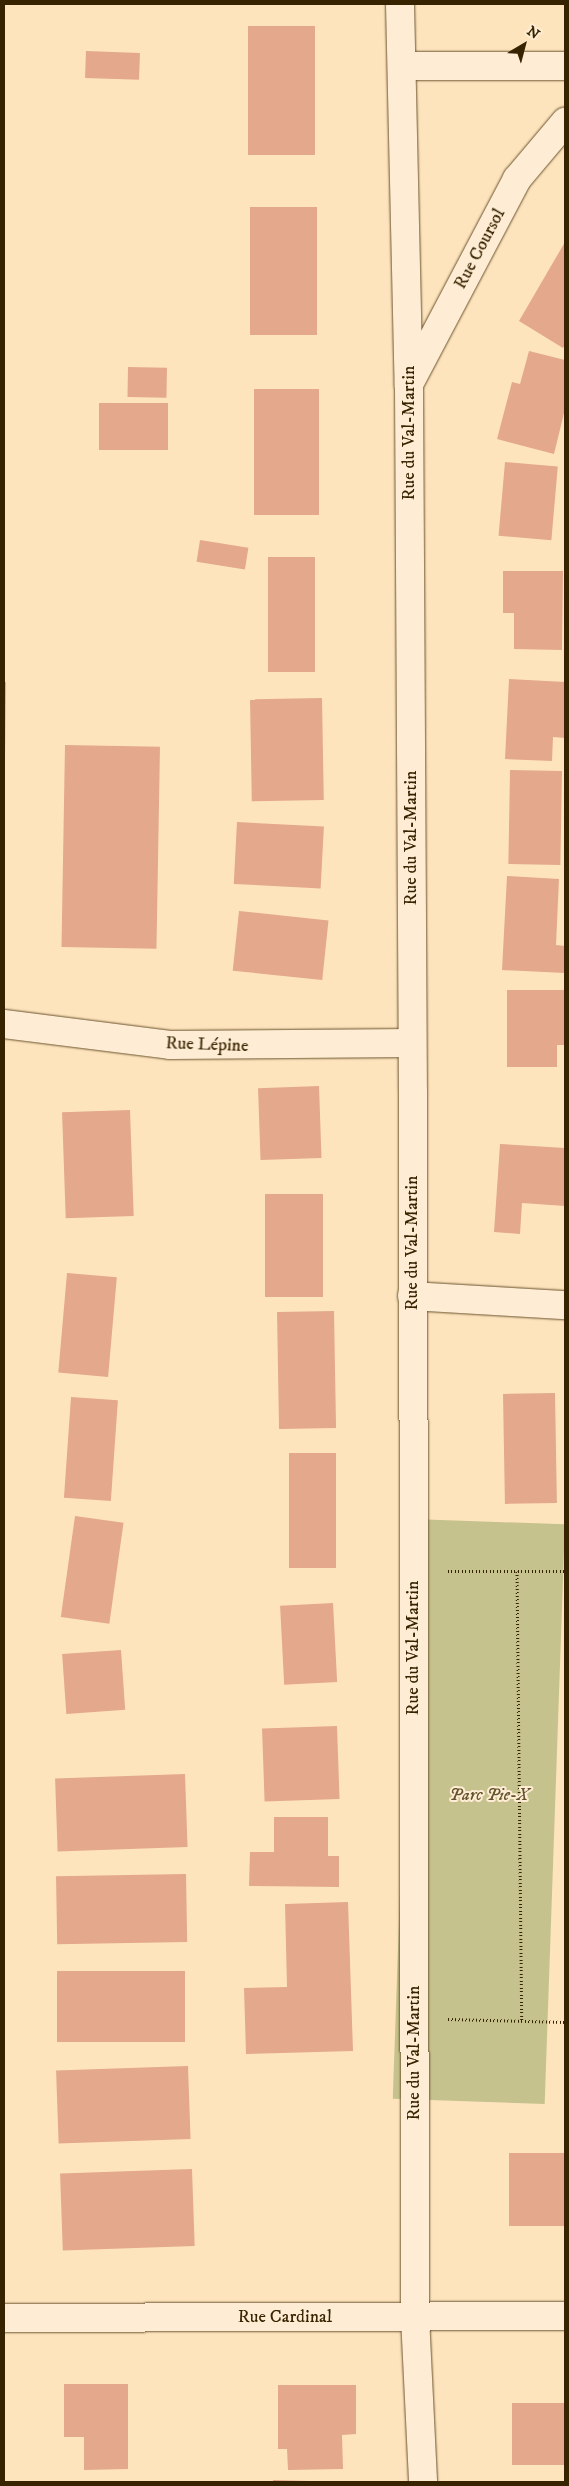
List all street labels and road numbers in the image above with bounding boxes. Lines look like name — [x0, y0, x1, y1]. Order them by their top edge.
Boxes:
street label: Rue Coursol — [450, 205, 510, 293]
street label: Rue du Val-Martin — [398, 366, 420, 500]
street label: Rue du Val-Martin — [400, 771, 422, 905]
street label: Rue Lépine — [165, 1033, 249, 1057]
street label: Rue du Val-Martin — [401, 1176, 423, 1310]
street label: Rue du Val-Martin — [402, 1581, 424, 1715]
street label: Rue du Val-Martin — [403, 1986, 425, 2120]
street label: Rue Cardinal — [238, 2306, 332, 2328]

